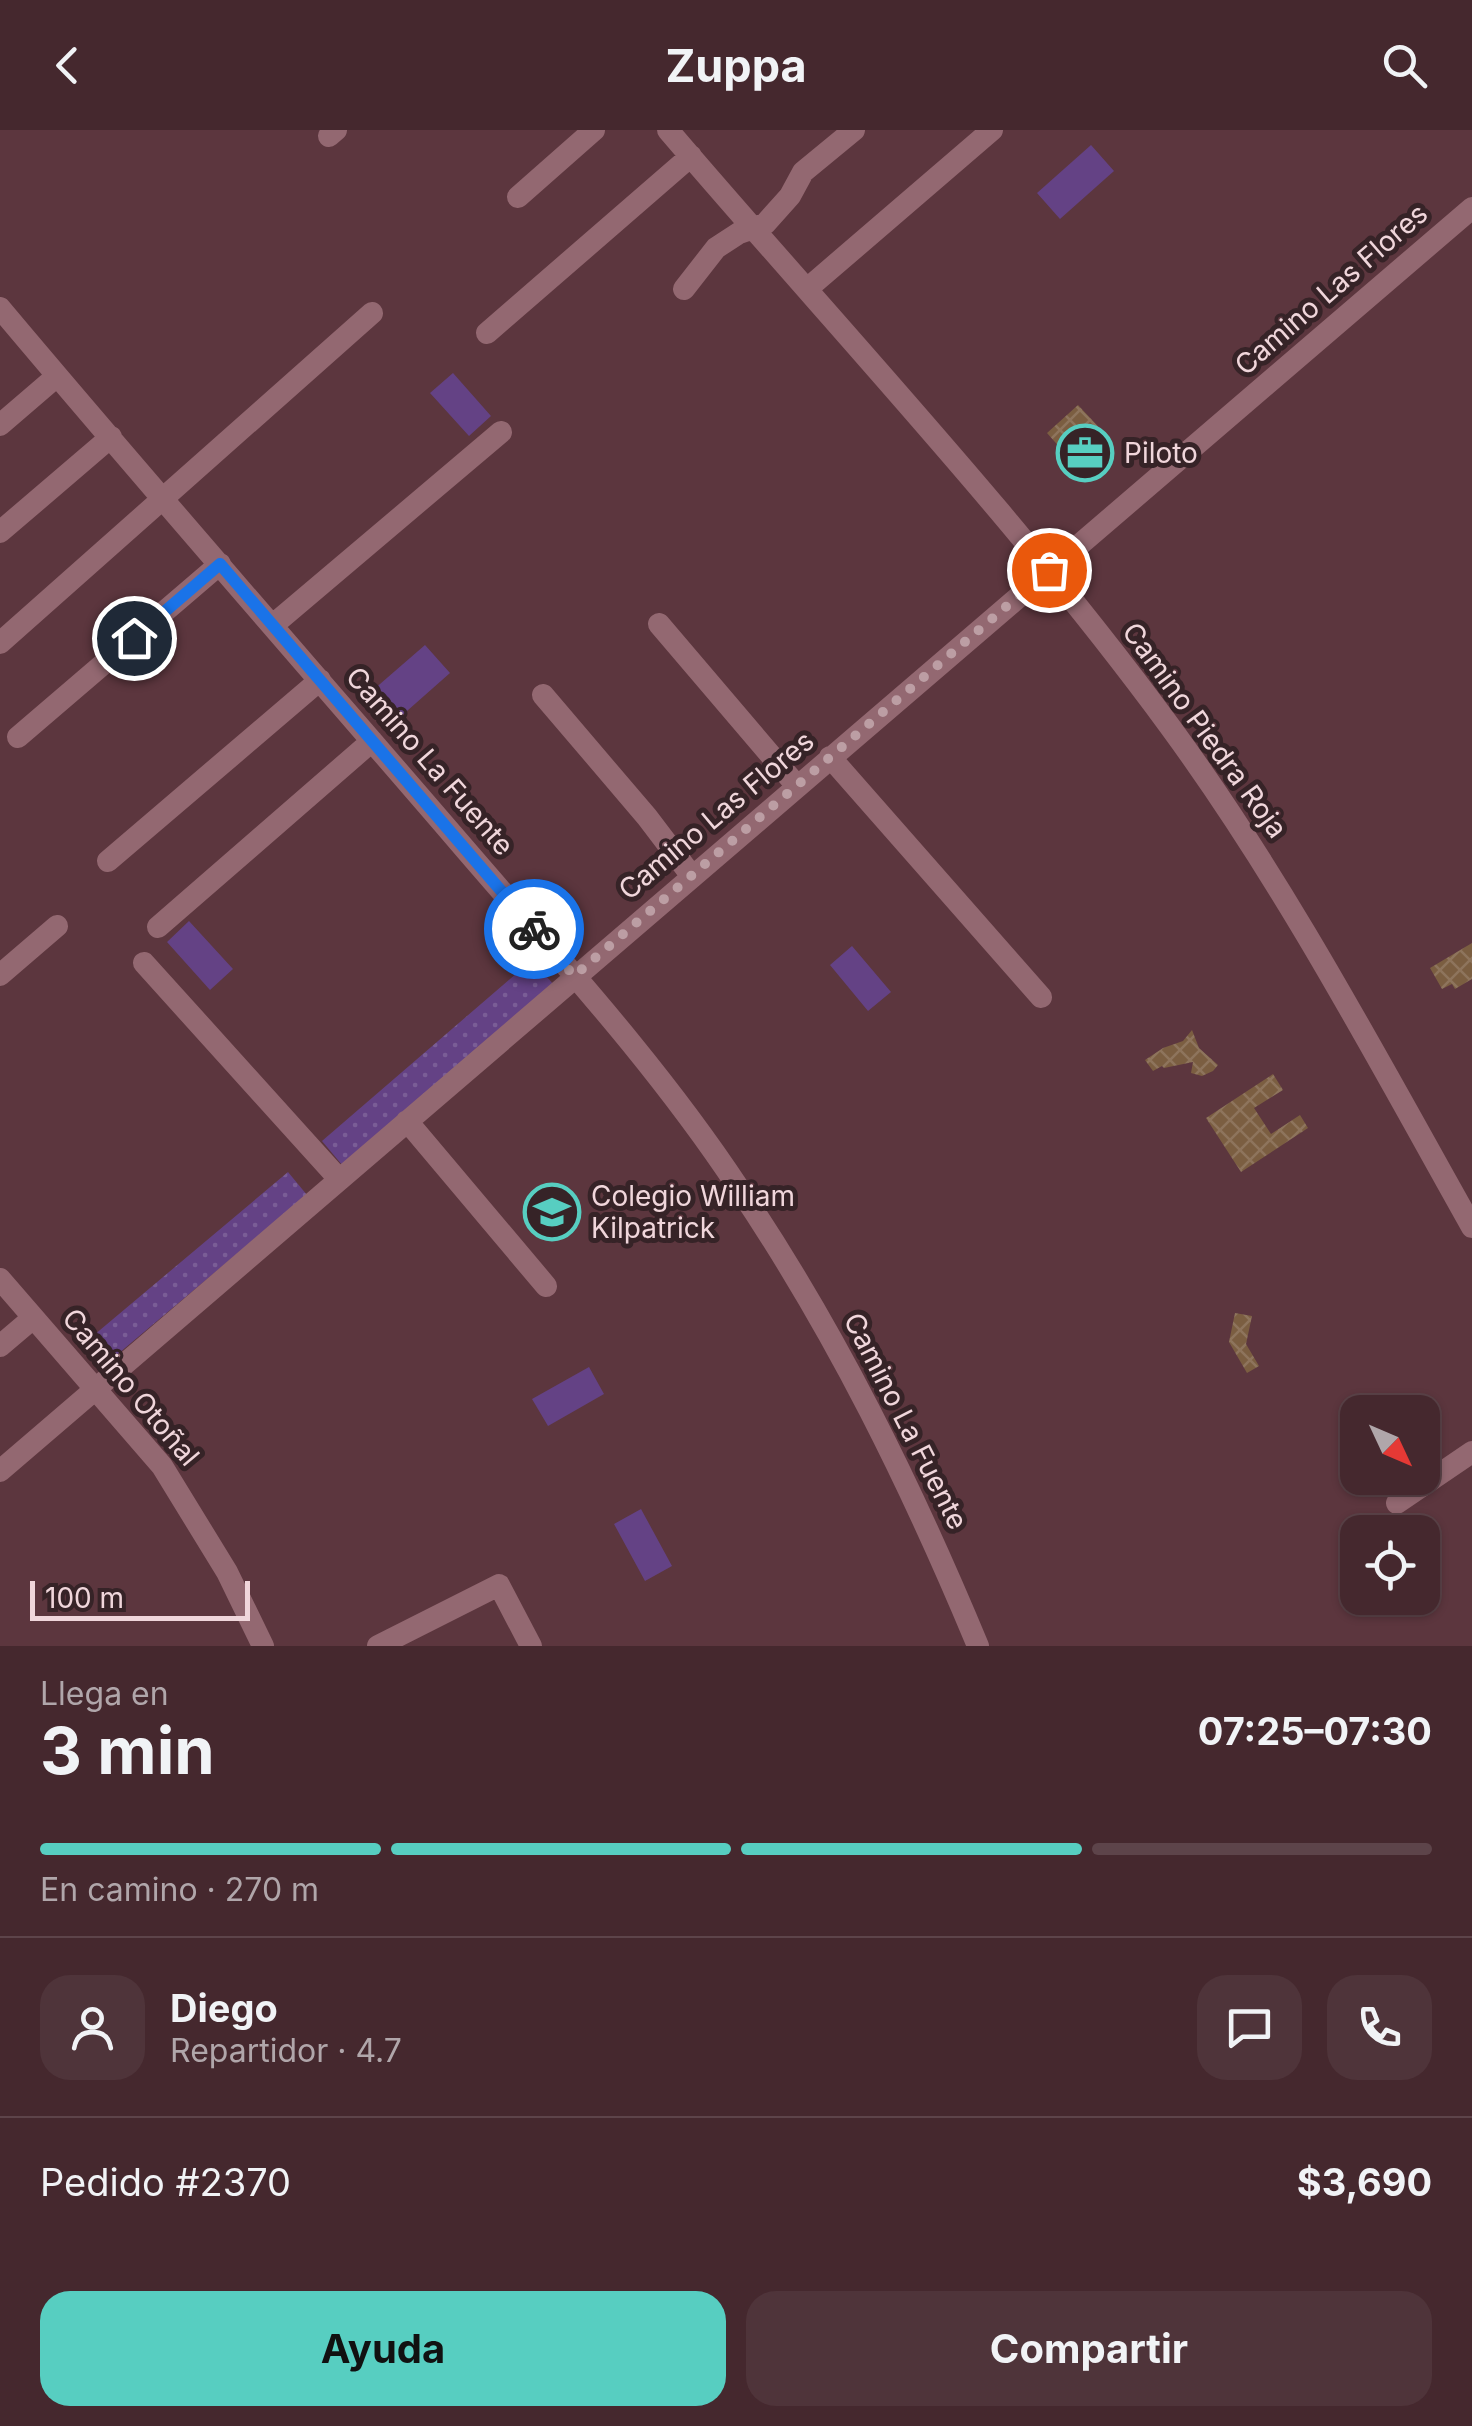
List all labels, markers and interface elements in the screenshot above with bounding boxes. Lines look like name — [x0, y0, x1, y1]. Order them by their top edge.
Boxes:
icon: back — [40, 38, 95, 93]
text: Zuppa — [665, 38, 807, 93]
icon: search — [1377, 38, 1432, 93]
street label: Camino Las Flores — [1228, 196, 1434, 382]
office icon: Piloto — [1055, 423, 1115, 483]
place label: Piloto — [1124, 436, 1198, 470]
pin — [1007, 528, 1092, 613]
icon: bag — [1022, 543, 1077, 598]
pin — [92, 596, 177, 681]
icon: home — [107, 611, 162, 666]
street label: Camino Piedra Roja — [1115, 616, 1295, 844]
street label: Camino La Fuente — [339, 660, 521, 862]
street label: Camino Las Flores — [612, 723, 820, 907]
courier — [484, 879, 584, 979]
icon: bike — [507, 902, 562, 957]
place label: Colegio William Kilpatrick — [591, 1179, 795, 1245]
school or university icon: Colegio William Kilpatrick — [522, 1182, 582, 1242]
street label: Camino Otoñal — [55, 1301, 207, 1473]
street label: Camino La Fuente — [837, 1307, 975, 1535]
north arrow — [1340, 1395, 1440, 1495]
map controls — [1340, 1395, 1440, 1615]
button: locate — [1340, 1515, 1440, 1615]
scale bar — [30, 1576, 250, 1620]
text: 100 m — [45, 1581, 124, 1615]
text: Llega en — [40, 1674, 169, 1713]
text: 07:25–07:30 — [1198, 1708, 1432, 1754]
text: 3 min — [40, 1711, 215, 1790]
text: En camino · 270 m — [40, 1870, 319, 1909]
button: person — [40, 1975, 145, 2080]
button: chat — [1197, 1975, 1302, 2080]
button: phone — [1327, 1975, 1432, 2080]
text: Diego — [170, 1985, 278, 2031]
text: Repartidor · 4.7 — [170, 2031, 402, 2070]
text: Pedido #2370 — [40, 2159, 291, 2205]
text: $3,690 — [1297, 2159, 1432, 2205]
button: Ayuda — [40, 2291, 726, 2406]
button: Compartir — [746, 2291, 1432, 2406]

